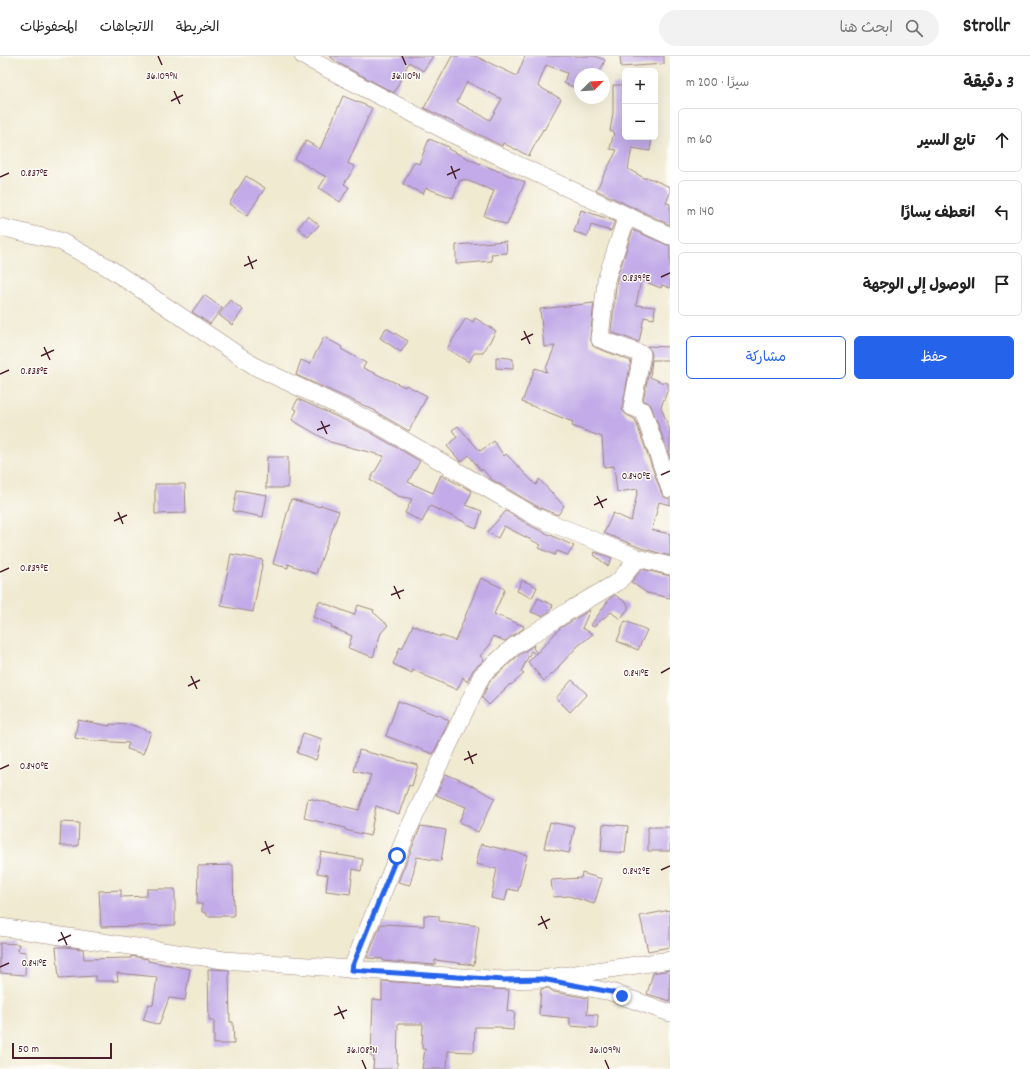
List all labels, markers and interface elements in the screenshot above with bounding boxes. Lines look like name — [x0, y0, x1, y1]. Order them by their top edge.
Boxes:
search box — [659, 10, 939, 46]
text: Strollr — [963, 14, 1010, 41]
icon: search — [903, 17, 925, 39]
text: المحفوظات — [20, 18, 78, 38]
text: الاتجاهات — [100, 18, 154, 38]
text: الخريطة — [176, 18, 219, 38]
text: ابحث هنا — [839, 18, 893, 40]
north arrow — [574, 68, 610, 104]
map controls — [622, 68, 658, 140]
button: + — [622, 68, 658, 104]
text: 36.109°N — [146, 70, 178, 84]
text: 36.110°N — [392, 70, 421, 84]
text: 3 دقيقة — [963, 72, 1014, 96]
text: سيرًا · 200 m — [686, 74, 749, 93]
button: − — [622, 104, 658, 140]
icon: ahead — [991, 129, 1013, 151]
text: 60 m — [687, 131, 712, 150]
text: تابع السير — [918, 131, 975, 153]
text: 0.837°E — [20, 167, 48, 181]
icon: left — [991, 201, 1013, 223]
text: 140 m — [687, 203, 714, 222]
text: انعطف يسارًا — [901, 203, 975, 225]
text: 0.839°E — [622, 272, 650, 286]
icon: arrive — [991, 273, 1013, 295]
text: الوصول إلى الوجهة — [863, 275, 975, 297]
button: مشاركة — [686, 336, 846, 379]
button: حفظ — [854, 336, 1014, 379]
text: 0.838°E — [20, 365, 48, 379]
text: 0.840°E — [622, 470, 651, 484]
text: 0.839°E — [20, 562, 48, 576]
text: 0.841°E — [623, 667, 649, 681]
text: 0.840°E — [20, 760, 49, 774]
route start — [388, 847, 406, 865]
text: 0.842°E — [622, 865, 650, 879]
text: 0.841°E — [21, 957, 47, 971]
route end — [613, 987, 631, 1005]
scale bar — [12, 1041, 112, 1060]
text: 50 m — [18, 1042, 39, 1058]
text: 36.108°N — [347, 1044, 377, 1058]
text: 36.109°N — [589, 1044, 621, 1058]

